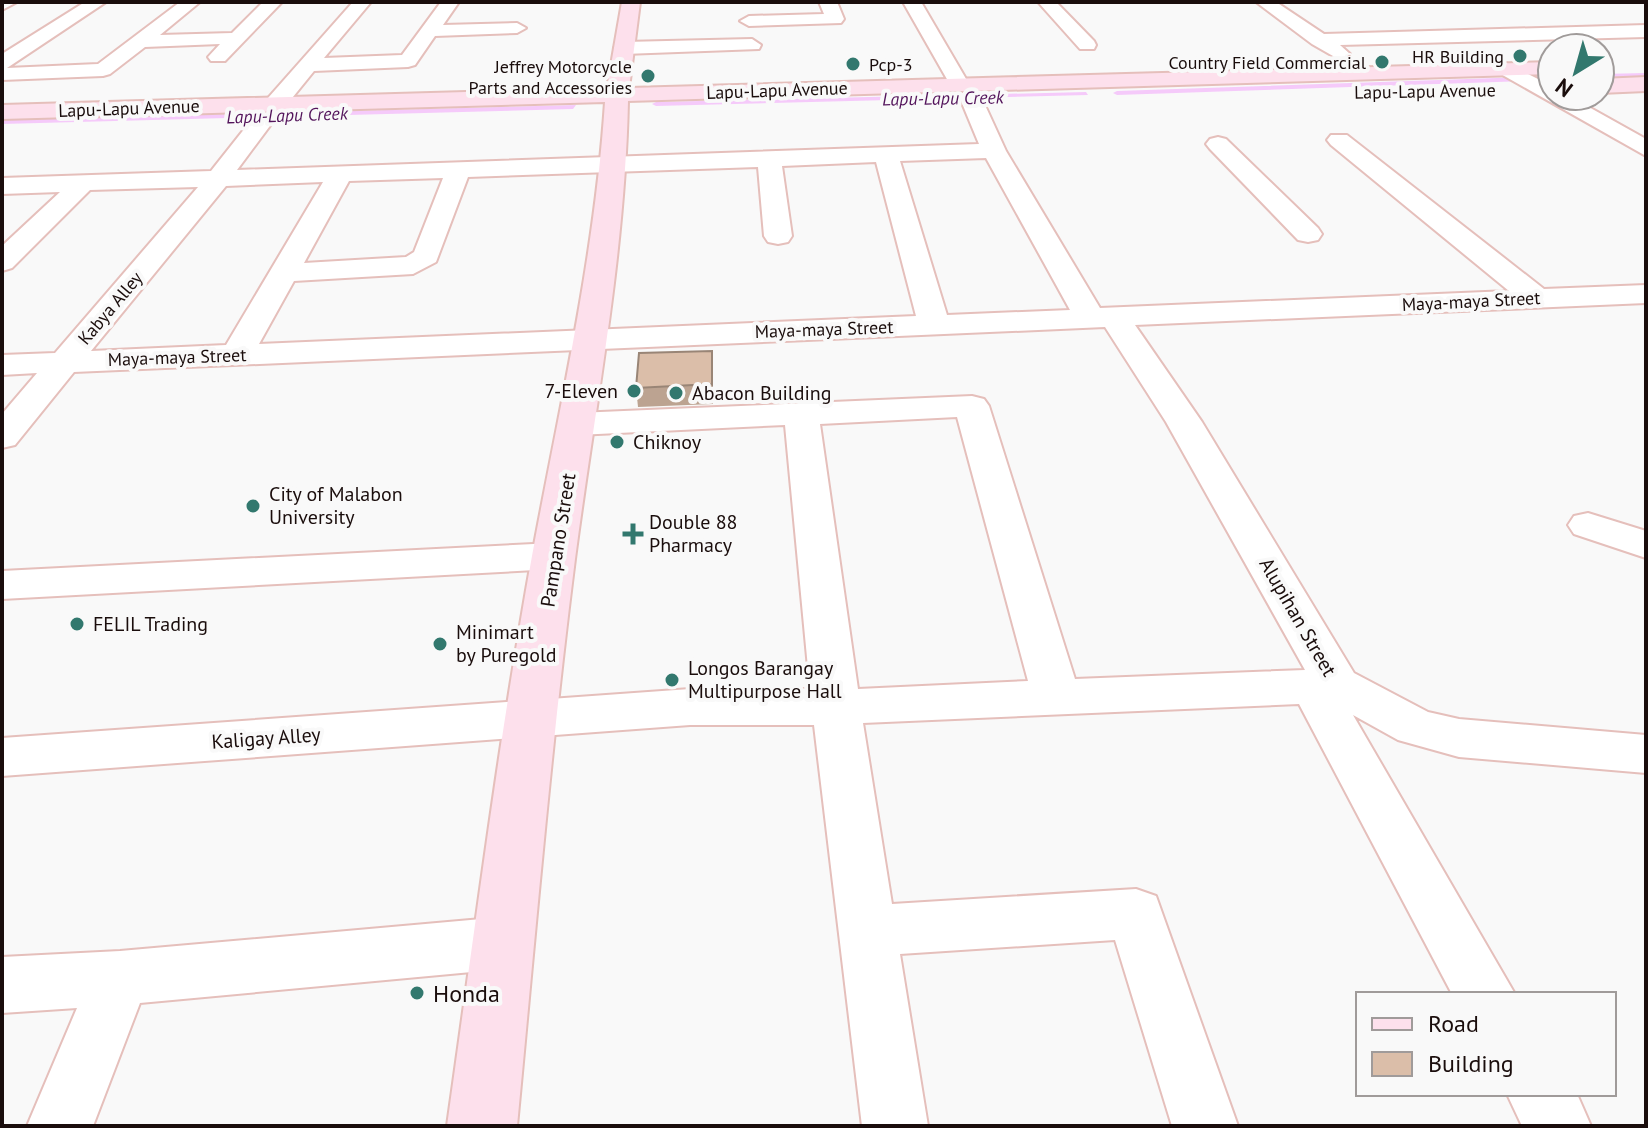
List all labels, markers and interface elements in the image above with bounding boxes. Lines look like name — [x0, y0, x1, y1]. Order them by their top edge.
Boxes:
north arrow — [1536, 32, 1616, 112]
place label: HR Building — [1412, 45, 1504, 68]
marker: HR Building — [1511, 47, 1529, 65]
place label: Country Field Commercial — [1168, 51, 1367, 74]
place label: Pcp-3 — [869, 53, 913, 76]
marker: Country Field Commercial — [1373, 53, 1391, 71]
place label: Jeffrey Motorcycle Parts and Accessories — [468, 55, 632, 99]
marker: Pcp-3 — [844, 55, 862, 73]
marker: Jeffrey Motorcycle Parts and Accessories — [639, 67, 657, 85]
text: N — [1550, 72, 1578, 104]
street label: Lapu-Lapu Avenue — [706, 76, 848, 104]
street label: Lapu-Lapu Avenue — [1354, 78, 1496, 104]
water label: Lapu-Lapu Creek — [882, 85, 1005, 111]
street label: Lapu-Lapu Avenue — [58, 94, 200, 122]
water label: Lapu-Lapu Creek — [226, 101, 349, 129]
street label: Kabya Alley — [73, 266, 148, 349]
street label: Maya-maya Street — [1401, 286, 1541, 316]
street label: Maya-maya Street — [754, 315, 894, 343]
street label: Maya-maya Street — [107, 343, 247, 371]
place label: 7-Eleven — [544, 378, 618, 404]
place label: Abacon Building — [692, 380, 831, 406]
marker: 7-Eleven — [625, 382, 643, 400]
marker: Abacon Building — [667, 384, 685, 402]
place label: Chiknoy — [633, 429, 702, 455]
marker: Chiknoy — [608, 433, 626, 451]
street label: Pampano Street — [535, 471, 581, 609]
place label: City of Malabon University — [269, 481, 403, 530]
marker: City of Malabon University — [244, 497, 262, 515]
place label: Double 88 Pharmacy — [649, 509, 738, 558]
marker: Double 88 Pharmacy — [624, 525, 642, 543]
street label: Alupihan Street — [1254, 553, 1343, 681]
place label: FELIL Trading — [93, 611, 208, 637]
marker: FELIL Trading — [68, 615, 86, 633]
place label: Minimart by Puregold — [456, 619, 557, 668]
marker: Minimart by Puregold — [431, 635, 449, 653]
place label: Longos Barangay Multipurpose Hall — [688, 655, 842, 704]
marker: Longos Barangay Multipurpose Hall — [663, 671, 681, 689]
street label: Kaligay Alley — [211, 721, 322, 755]
place label: Honda — [433, 978, 500, 1009]
marker: Honda — [408, 984, 426, 1002]
legend — [1356, 992, 1616, 1096]
text: Road — [1428, 1008, 1479, 1039]
text: Building — [1428, 1048, 1514, 1079]

